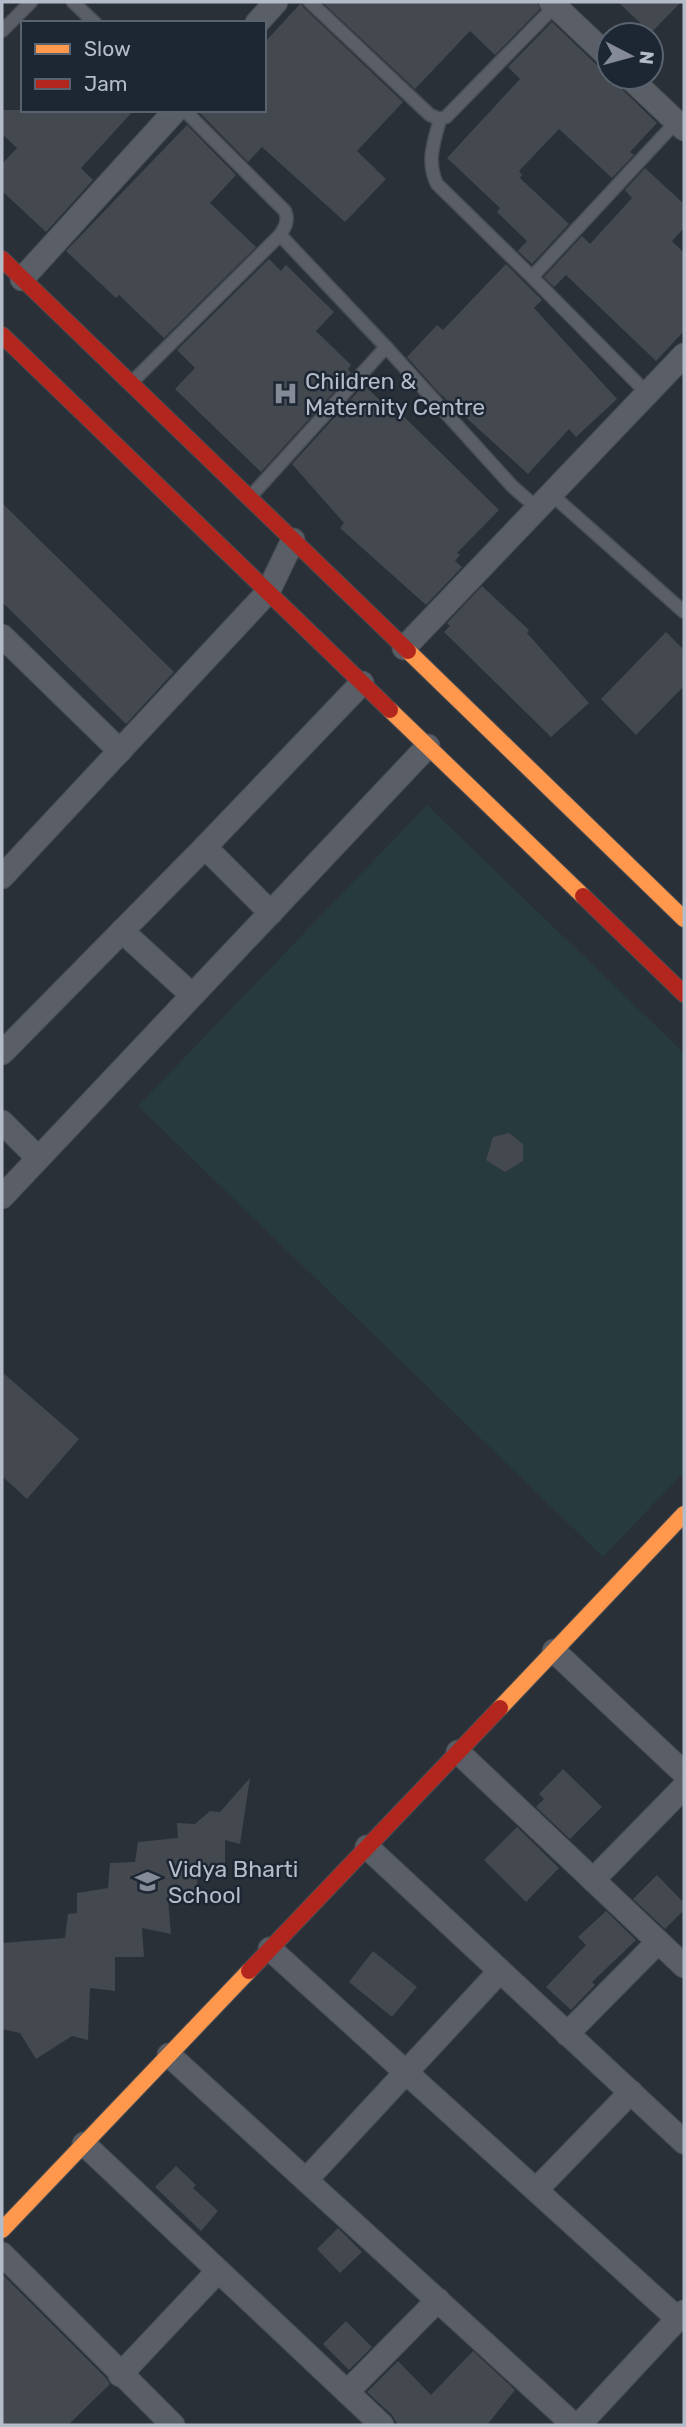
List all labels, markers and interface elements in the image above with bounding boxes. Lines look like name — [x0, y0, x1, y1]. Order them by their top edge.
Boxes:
legend — [21, 21, 266, 112]
north arrow — [595, 21, 665, 91]
text: Slow — [84, 36, 131, 61]
text: N — [634, 50, 659, 66]
text: Jam — [84, 71, 128, 96]
place label: Children & Maternity Centre — [305, 367, 485, 421]
hospital icon: Children & Maternity Centre — [271, 380, 299, 408]
place label: Vidya Bharti School — [168, 1855, 298, 1909]
school or university icon: Vidya Bharti School — [134, 1868, 162, 1896]

